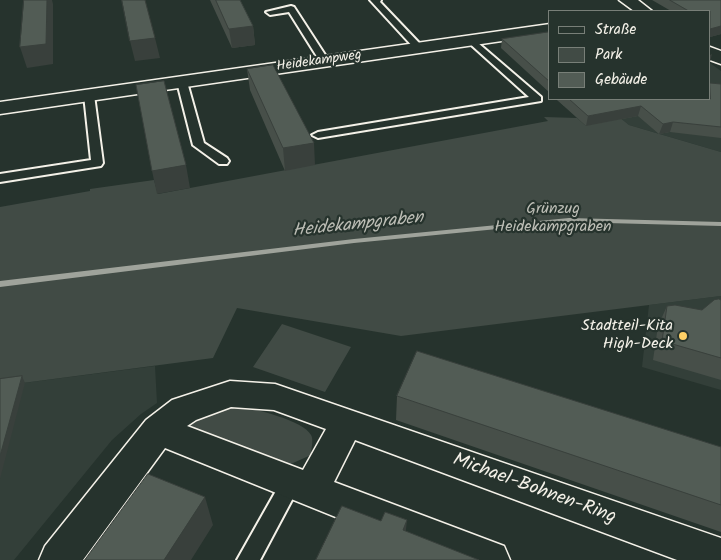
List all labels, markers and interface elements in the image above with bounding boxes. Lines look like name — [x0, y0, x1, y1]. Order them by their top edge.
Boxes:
legend — [548, 10, 711, 100]
text: Straße — [595, 18, 636, 42]
text: Park — [595, 43, 622, 67]
street label: Heidekampweg — [275, 48, 363, 76]
text: Gebäude — [595, 68, 647, 92]
park label: Grünzug Heidekampgraben — [495, 200, 611, 238]
water label: Heidekampgraben — [292, 208, 424, 244]
place label: Stadtteil-Kita High-Deck — [581, 317, 673, 355]
marker: Stadtteil-Kita High-Deck — [677, 330, 689, 342]
street label: Michael-Bohnen-Ring — [449, 450, 619, 530]

